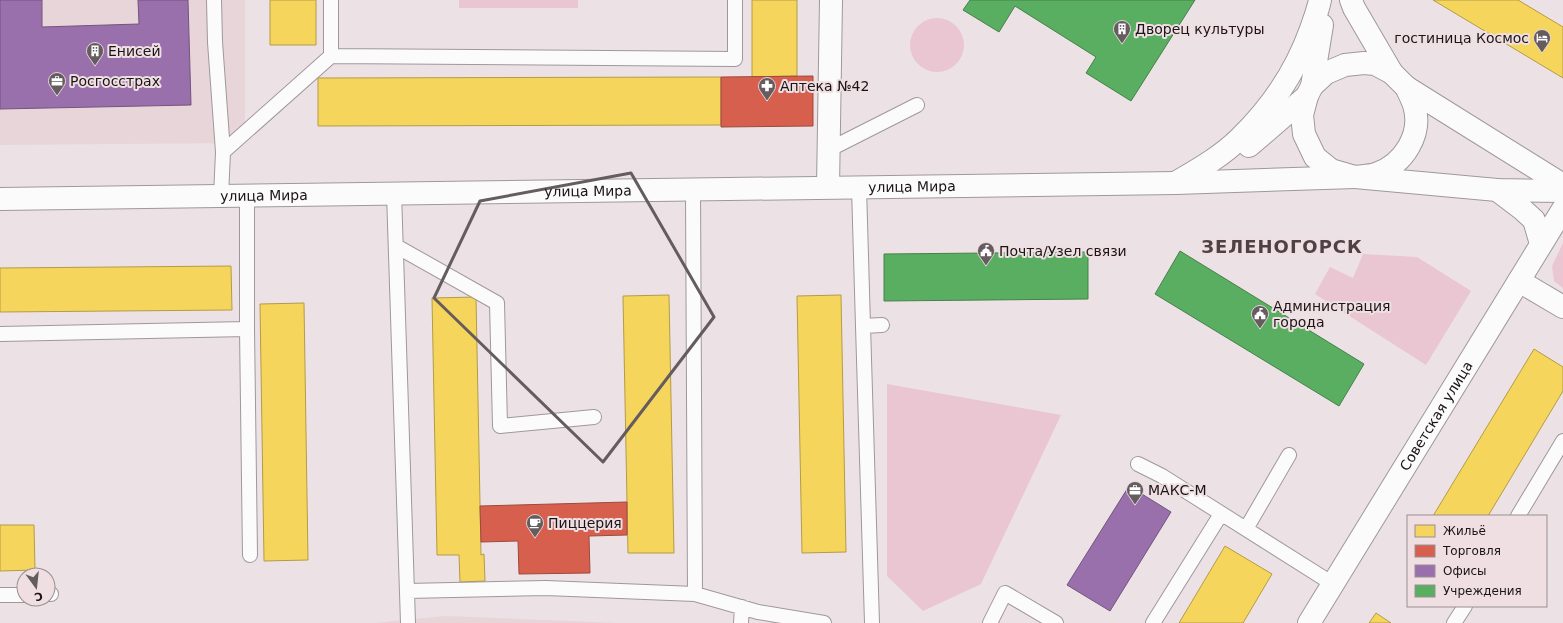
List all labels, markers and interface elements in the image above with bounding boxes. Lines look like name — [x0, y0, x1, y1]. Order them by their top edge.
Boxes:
building icon: Дворец культуры — [1112, 19, 1132, 44]
place label: Дворец культуры — [1135, 21, 1265, 37]
hotel icon: гостиница Космос — [1532, 28, 1552, 53]
place label: гостиница Космос — [1394, 30, 1529, 46]
building icon: Енисей — [85, 41, 105, 66]
place label: Енисей — [108, 43, 161, 59]
office icon: Росгосстрах — [47, 71, 67, 96]
place label: Росгосстрах — [70, 73, 160, 89]
pharmacy icon: Аптека №42 — [757, 76, 777, 101]
place label: Аптека №42 — [780, 78, 869, 94]
street label: улица Мира — [868, 178, 956, 195]
street label: улица Мира — [544, 182, 632, 200]
street label: улица Мира — [220, 187, 308, 204]
district label: ЗЕЛЕНОГОРСК — [1201, 236, 1363, 257]
public building icon: Почта/Узел связи — [976, 241, 996, 266]
place label: Почта/Узел связи — [999, 243, 1127, 259]
place label: Администрация города — [1273, 298, 1391, 330]
public building icon: Администрация города — [1250, 304, 1270, 329]
street label: Советская улица — [1396, 358, 1476, 474]
office icon: МАКС-М — [1125, 480, 1145, 505]
place label: МАКС-М — [1148, 482, 1207, 498]
cafe icon: Пиццерия — [525, 513, 545, 538]
place label: Пиццерия — [548, 515, 622, 531]
legend — [1407, 515, 1547, 607]
text: Жильё — [1443, 524, 1486, 538]
text: Торговля — [1442, 544, 1501, 558]
text: Офисы — [1443, 564, 1487, 578]
north arrow — [16, 567, 56, 607]
text: Учреждения — [1443, 584, 1522, 598]
text: С — [33, 589, 44, 604]

